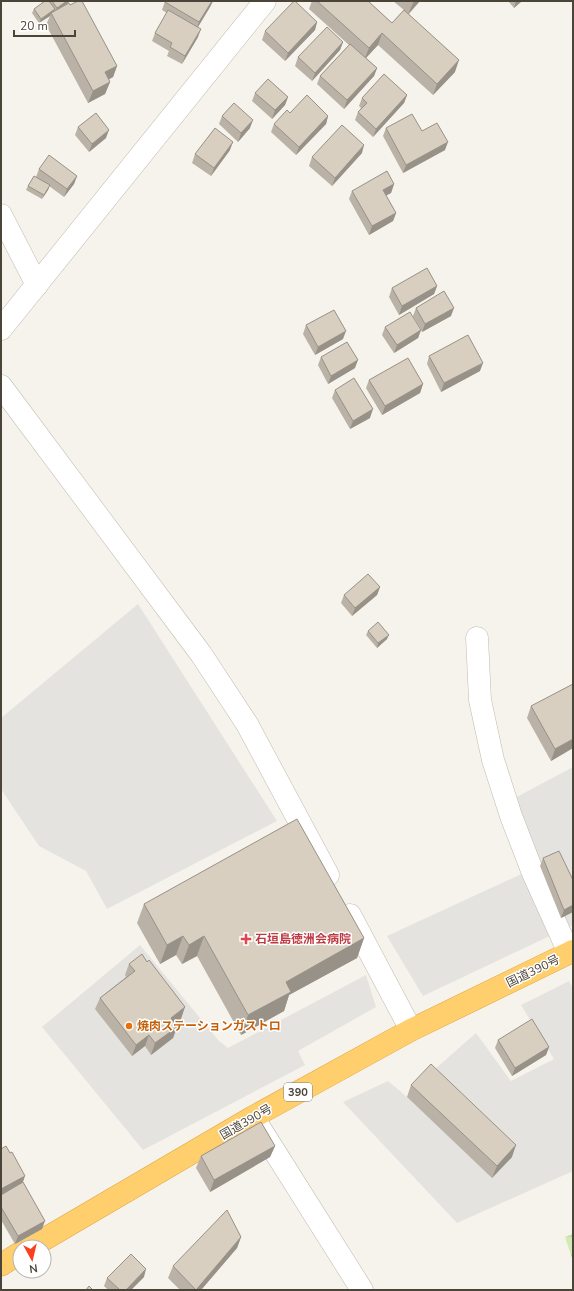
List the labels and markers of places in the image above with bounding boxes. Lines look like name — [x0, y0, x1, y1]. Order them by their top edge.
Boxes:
place label: 石垣島徳洲会病院 — [255, 931, 351, 947]
marker: 石垣島徳洲会病院 — [240, 933, 252, 945]
place label: 焼肉ステーションガストロ — [137, 1018, 281, 1034]
marker: 焼肉ステーションガストロ — [124, 1021, 134, 1031]

